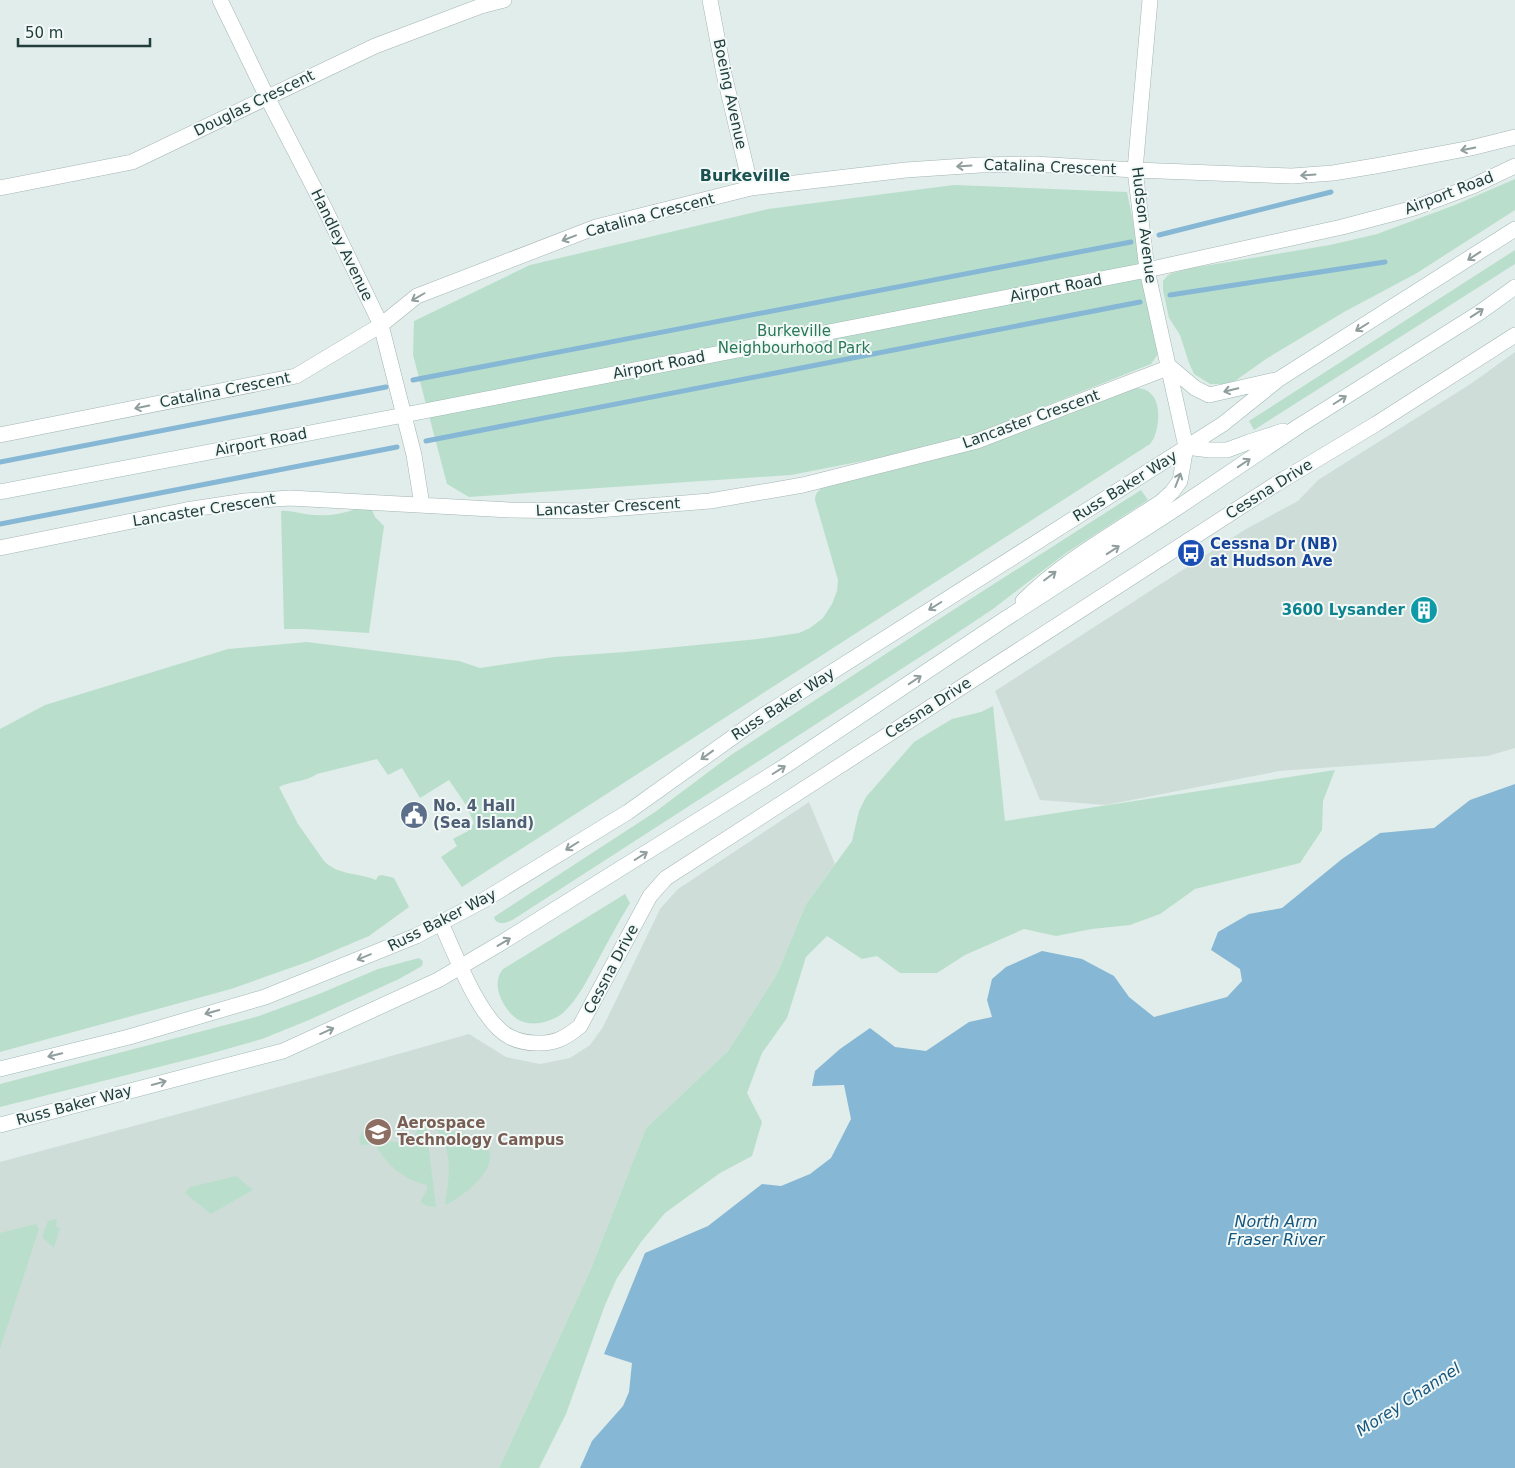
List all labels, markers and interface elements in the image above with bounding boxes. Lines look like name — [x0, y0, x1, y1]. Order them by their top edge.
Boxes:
scale bar — [18, 15, 150, 47]
text: 50 m — [25, 24, 63, 42]
street label: Boeing Avenue — [710, 37, 750, 151]
street label: Douglas Crescent — [191, 66, 317, 140]
one-way arrow — [1460, 145, 1476, 154]
street label: Catalina Crescent — [983, 156, 1117, 178]
one-way arrow — [956, 161, 972, 171]
district label: Burkeville — [700, 166, 790, 185]
street label: Hudson Avenue — [1128, 166, 1160, 284]
street label: Airport Road — [1402, 168, 1496, 218]
one-way arrow — [1300, 170, 1316, 179]
street label: Handley Avenue — [307, 186, 377, 304]
street label: Catalina Crescent — [584, 189, 717, 241]
one-way arrow — [562, 234, 577, 243]
one-way arrow — [1467, 250, 1481, 261]
street label: Airport Road — [1008, 270, 1104, 306]
one-way arrow — [411, 293, 425, 303]
one-way arrow — [1470, 308, 1484, 319]
park label: Burkeville Neighbourhood Park — [718, 322, 870, 357]
one-way arrow — [1355, 322, 1369, 332]
street label: Airport Road — [611, 347, 707, 383]
street label: Catalina Crescent — [158, 368, 292, 412]
street label: Lancaster Crescent — [960, 386, 1102, 452]
one-way arrow — [1224, 386, 1240, 395]
one-way arrow — [1332, 395, 1346, 405]
one-way arrow — [134, 402, 150, 412]
street label: Airport Road — [213, 424, 309, 460]
street label: Russ Baker Way — [1070, 447, 1180, 525]
street label: Cessna Drive — [1222, 455, 1316, 523]
one-way arrow — [1237, 458, 1251, 469]
one-way arrow — [1174, 473, 1183, 488]
street label: Lancaster Crescent — [131, 490, 277, 530]
street label: Lancaster Crescent — [535, 494, 681, 520]
place label: Cessna Dr (NB) at Hudson Ave — [1210, 535, 1338, 570]
bus stop icon: Cessna Dr (NB) at Hudson Ave — [1176, 538, 1206, 568]
one-way arrow — [1106, 545, 1120, 555]
one-way arrow — [1043, 571, 1057, 581]
building icon: 3600 Lysander — [1409, 595, 1439, 625]
place label: 3600 Lysander — [1282, 601, 1406, 619]
one-way arrow — [928, 602, 942, 612]
street label: Russ Baker Way — [728, 664, 838, 744]
street label: Cessna Drive — [882, 674, 974, 742]
one-way arrow — [907, 675, 921, 685]
one-way arrow — [700, 750, 714, 760]
one-way arrow — [772, 764, 786, 774]
place label: No. 4 Hall (Sea Island) — [433, 797, 534, 832]
public building icon: No. 4 Hall (Sea Island) — [399, 800, 429, 830]
one-way arrow — [566, 841, 580, 851]
one-way arrow — [634, 851, 648, 861]
street label: Russ Baker Way — [385, 885, 499, 955]
street label: Cessna Drive — [580, 921, 642, 1017]
one-way arrow — [496, 936, 510, 946]
one-way arrow — [357, 953, 373, 962]
one-way arrow — [204, 1008, 220, 1018]
one-way arrow — [319, 1026, 334, 1036]
one-way arrow — [48, 1051, 64, 1060]
one-way arrow — [151, 1078, 167, 1087]
street label: Russ Baker Way — [14, 1081, 134, 1129]
place label: Aerospace Technology Campus — [397, 1114, 564, 1149]
school or university icon: Aerospace Technology Campus — [363, 1117, 393, 1147]
water label: North Arm Fraser River — [1228, 1212, 1326, 1249]
water label: Morey Channel — [1353, 1358, 1464, 1440]

